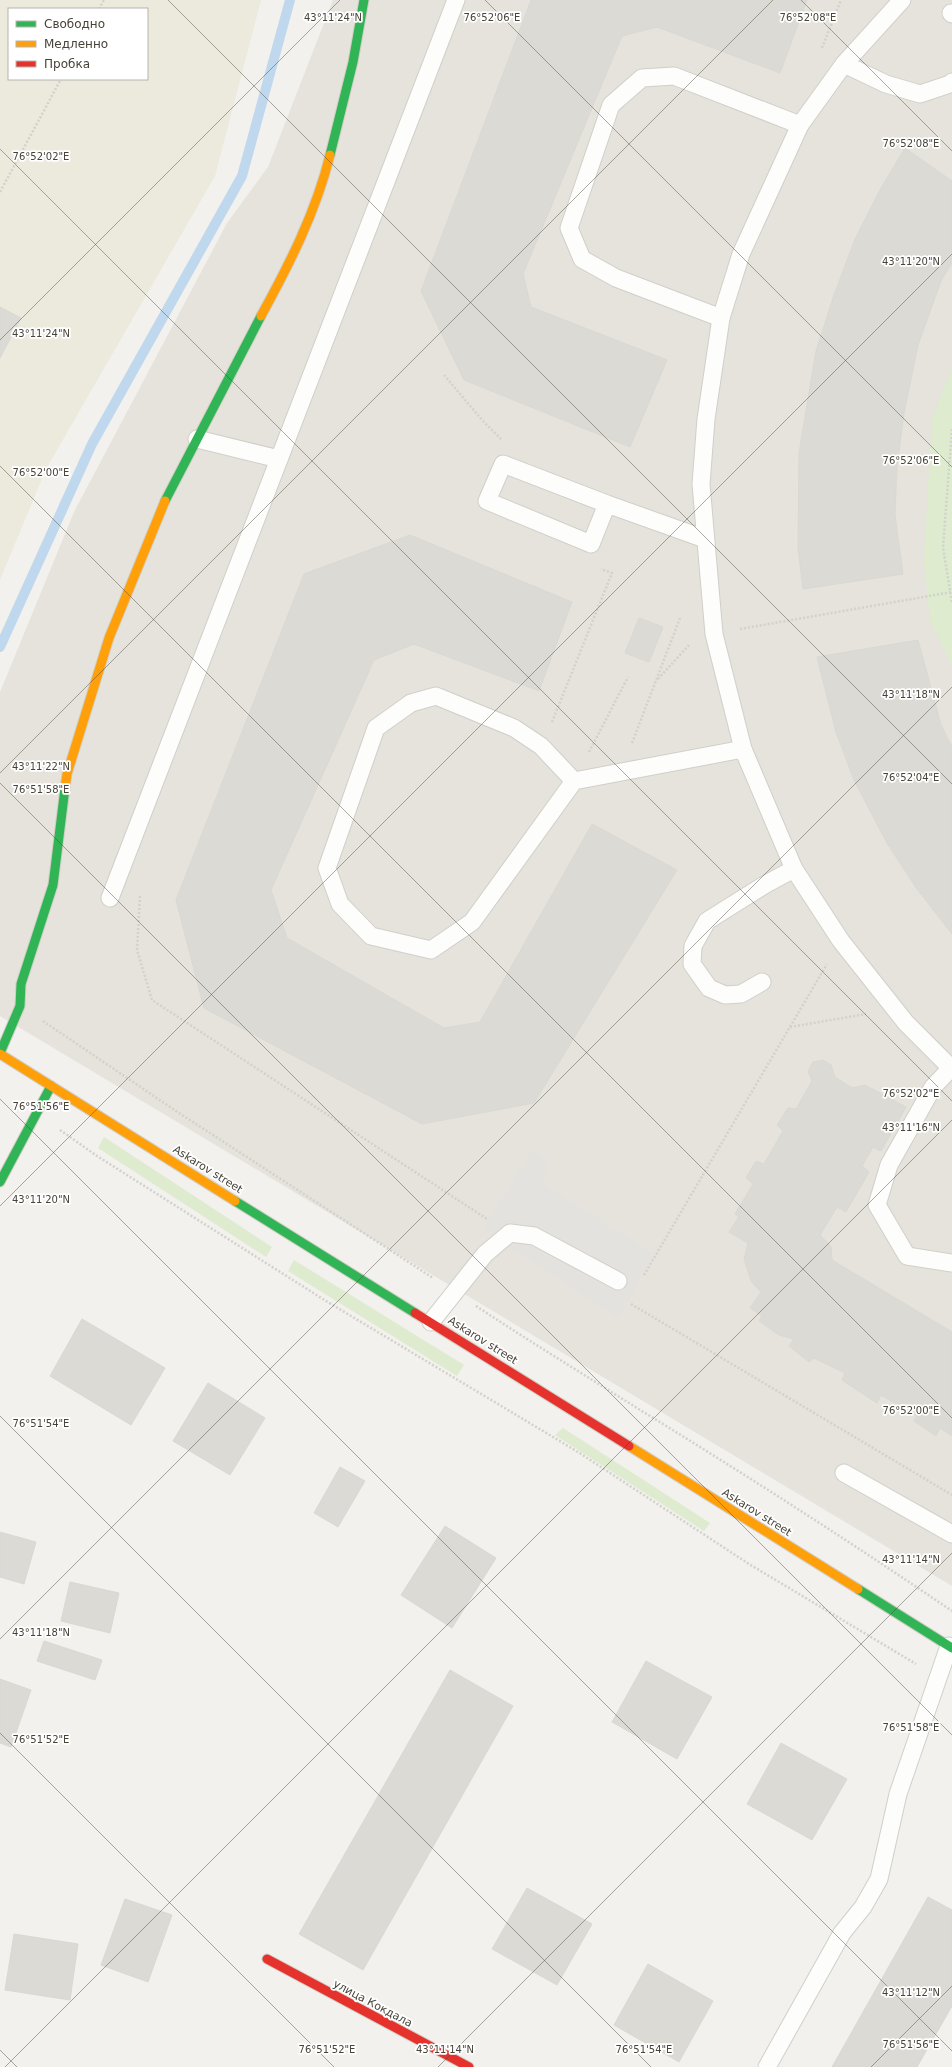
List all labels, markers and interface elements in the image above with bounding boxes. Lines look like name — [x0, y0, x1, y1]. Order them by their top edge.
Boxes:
legend — [8, 8, 148, 80]
text: 43°11'24"N — [304, 12, 362, 23]
text: 76°52'06"E — [464, 12, 520, 23]
text: 76°52'08"E — [780, 12, 836, 23]
text: Свободно — [44, 17, 105, 31]
text: Медленно — [44, 37, 108, 51]
text: Пробка — [44, 57, 90, 71]
text: 76°52'08"E — [883, 138, 939, 149]
text: 76°52'02"E — [13, 151, 69, 162]
text: 43°11'20"N — [882, 256, 940, 267]
text: 43°11'24"N — [12, 328, 70, 339]
text: 76°52'06"E — [883, 455, 939, 466]
text: 76°52'00"E — [13, 467, 69, 478]
text: 43°11'18"N — [882, 689, 940, 700]
text: 43°11'22"N — [12, 761, 70, 772]
text: 76°52'04"E — [883, 772, 939, 783]
text: 76°51'58"E — [13, 784, 69, 795]
text: 76°52'02"E — [883, 1088, 939, 1099]
text: 76°51'56"E — [13, 1101, 69, 1112]
text: 43°11'16"N — [882, 1122, 940, 1133]
street label: Askarov street — [171, 1143, 245, 1196]
text: 43°11'20"N — [12, 1194, 70, 1205]
street label: Askarov street — [446, 1314, 520, 1367]
text: 76°52'00"E — [883, 1405, 939, 1416]
text: 76°51'54"E — [13, 1418, 69, 1429]
street label: Askarov street — [720, 1486, 794, 1539]
text: 43°11'14"N — [882, 1554, 940, 1565]
text: 43°11'18"N — [12, 1627, 70, 1638]
text: 76°51'58"E — [883, 1722, 939, 1733]
text: 76°51'52"E — [13, 1734, 69, 1745]
street label: улица Кокдала — [331, 1977, 415, 2030]
text: 43°11'12"N — [882, 1987, 940, 1998]
text: 76°51'56"E — [883, 2039, 939, 2050]
text: 76°51'52"E — [299, 2044, 355, 2055]
text: 43°11'14"N — [416, 2044, 474, 2055]
text: 76°51'54"E — [616, 2044, 672, 2055]

